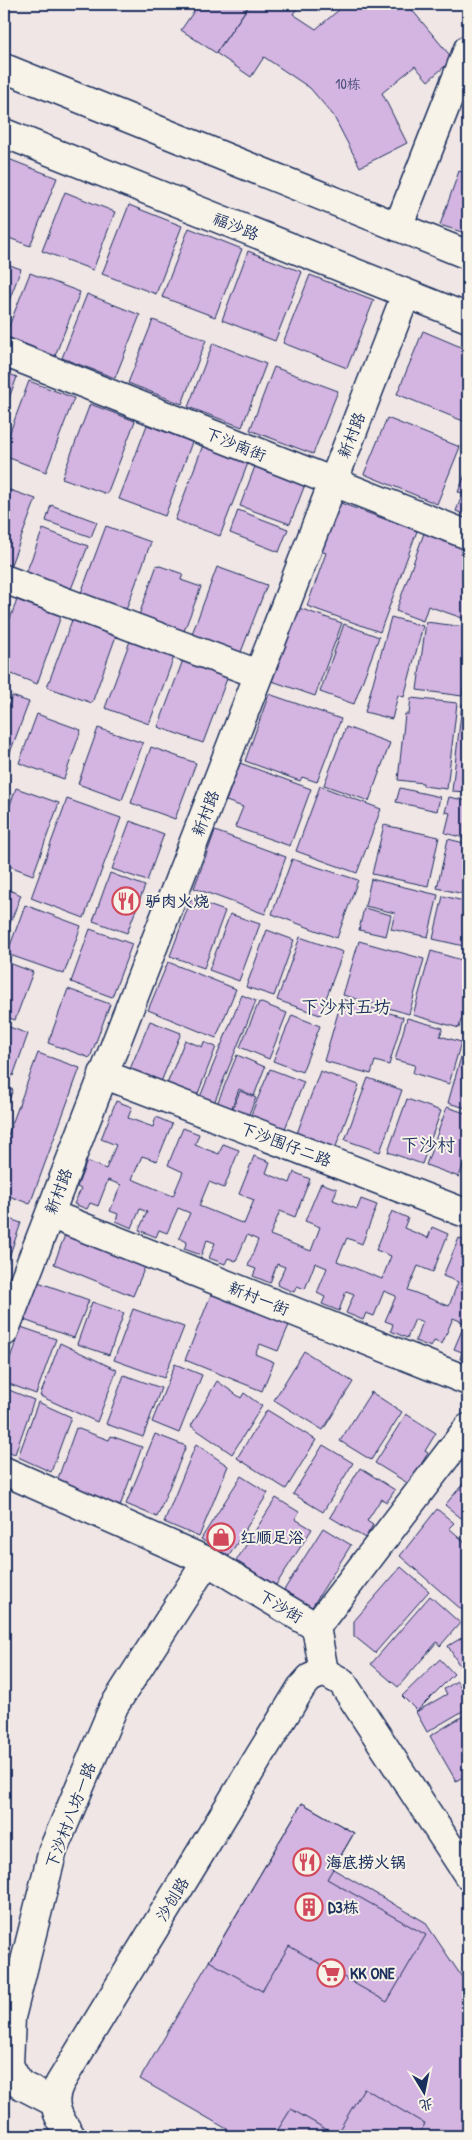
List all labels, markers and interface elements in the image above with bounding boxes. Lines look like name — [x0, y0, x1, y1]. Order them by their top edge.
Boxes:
house number: 10栋 — [335, 74, 361, 93]
street label: 福沙路 — [210, 207, 262, 245]
street label: 新村路 — [332, 409, 370, 461]
street label: 下沙南街 — [202, 422, 270, 466]
street label: 新村路 — [186, 787, 224, 839]
restaurant icon: 驴肉火烧 — [111, 886, 141, 916]
place label: 驴肉火烧 — [145, 890, 209, 912]
district label: 下沙村五坊 — [301, 994, 391, 1019]
street label: 下沙围仔二路 — [237, 1117, 335, 1171]
district label: 下沙村 — [401, 1132, 455, 1157]
street label: 新村路 — [39, 1165, 77, 1217]
street label: 新村一街 — [225, 1276, 293, 1320]
shop icon: 红顺足浴 — [206, 1522, 236, 1552]
place label: 红顺足浴 — [240, 1526, 304, 1548]
street label: 下沙街 — [255, 1584, 307, 1628]
street label: 下沙村八坊一路 — [40, 1759, 100, 1871]
restaurant icon: 海底捞火锅 — [292, 1847, 322, 1877]
place label: 海底捞火锅 — [326, 1851, 406, 1873]
street label: 沙创路 — [150, 1873, 194, 1925]
building icon: D3栋 — [294, 1892, 324, 1922]
place label: D3栋 — [328, 1896, 359, 1918]
supermarket icon: KK ONE — [316, 1958, 346, 1988]
place label: KK ONE — [350, 1962, 396, 1984]
north arrow — [400, 2068, 450, 2118]
text: 北 — [418, 2095, 435, 2116]

